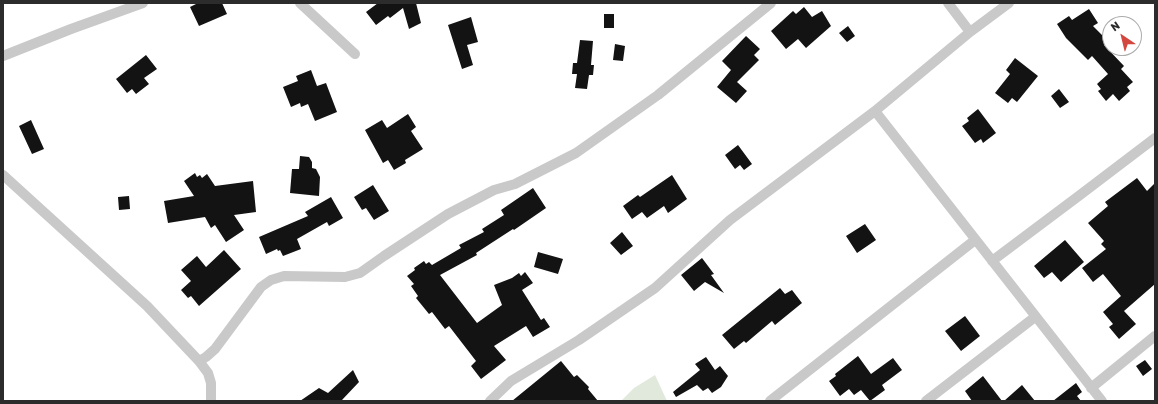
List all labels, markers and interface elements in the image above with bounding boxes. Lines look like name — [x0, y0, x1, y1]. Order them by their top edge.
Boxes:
north arrow — [1102, 16, 1142, 56]
text: N — [1108, 19, 1122, 34]

